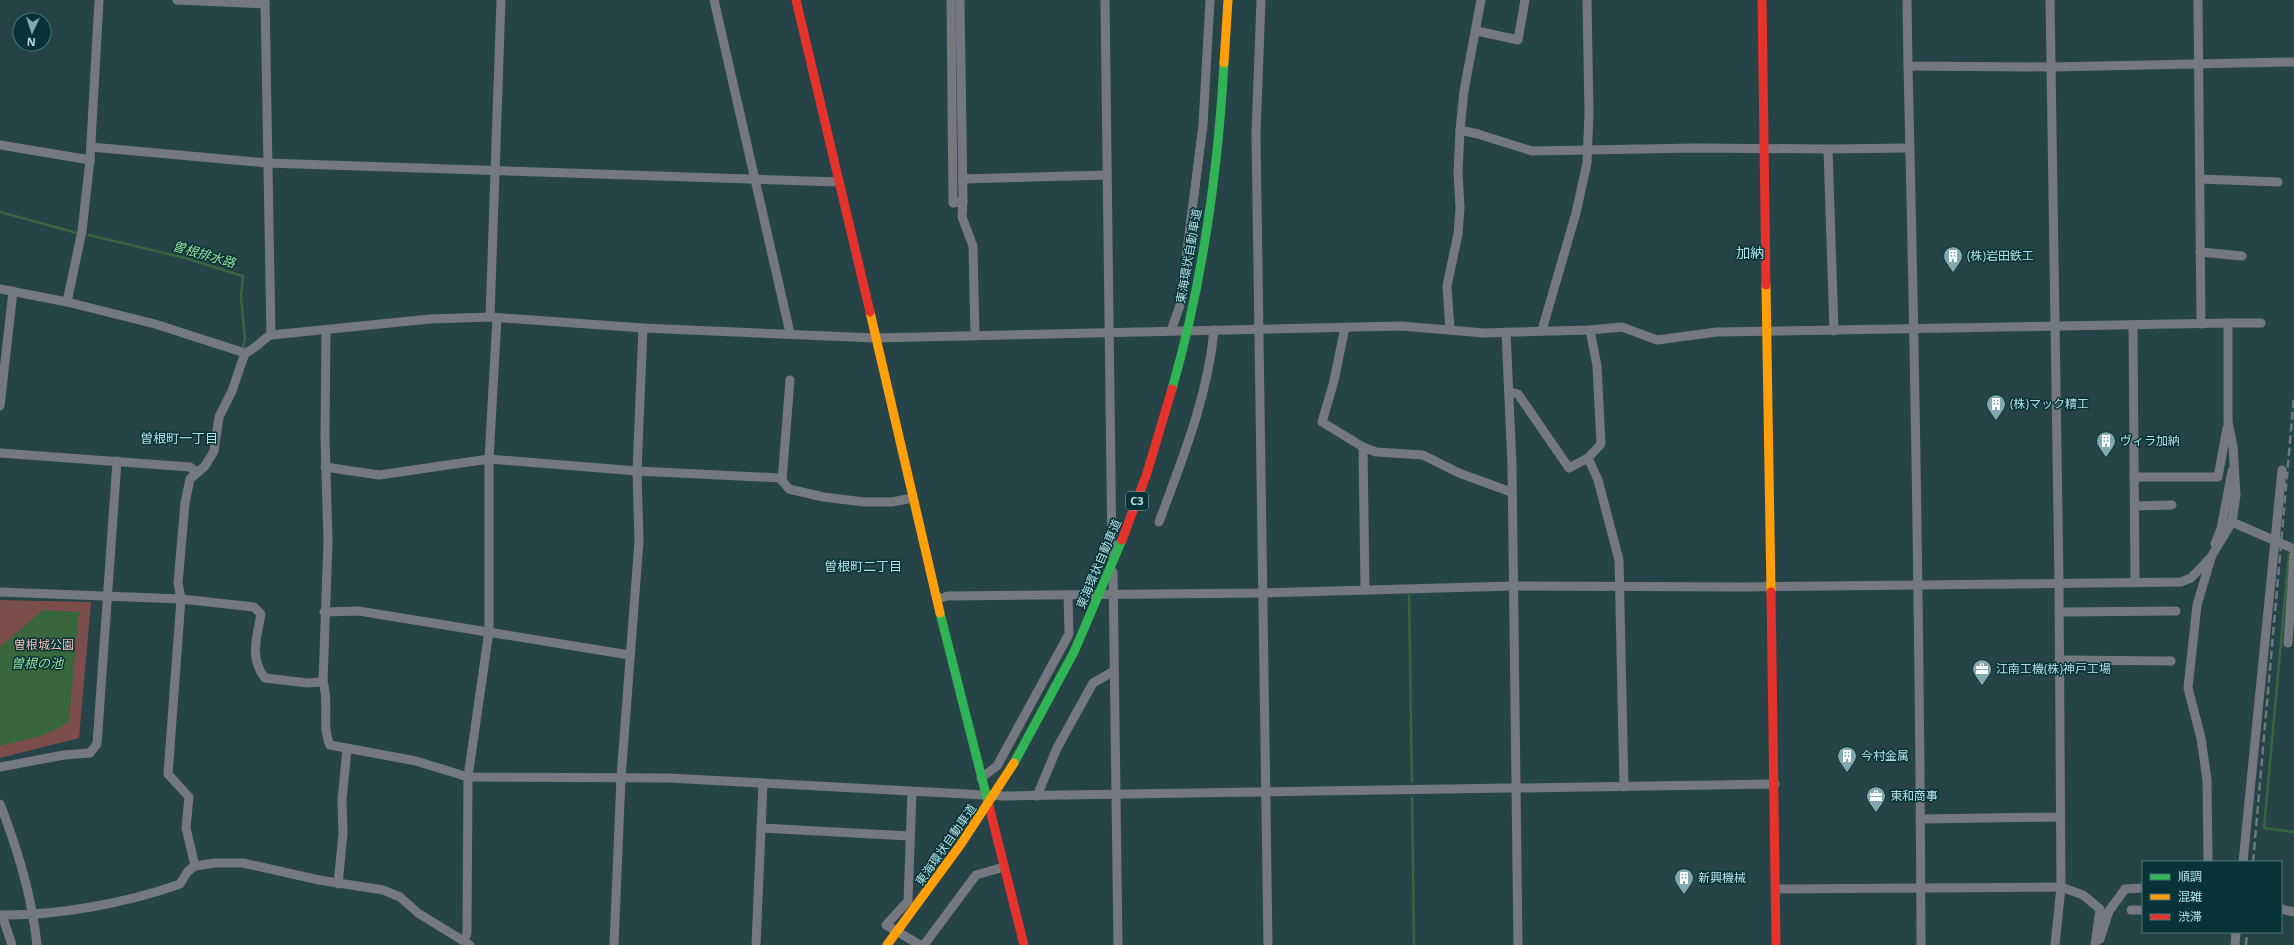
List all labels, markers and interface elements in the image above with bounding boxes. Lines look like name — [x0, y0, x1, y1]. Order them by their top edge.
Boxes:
north arrow — [12, 12, 52, 52]
text: N — [26, 35, 36, 50]
street label: 東海環状自動車道 — [1172, 207, 1205, 305]
water label: 曽根排水路 — [170, 236, 239, 272]
district label: 加納 — [1736, 243, 1764, 262]
building icon: (株)岩田鉄工 — [1942, 245, 1964, 273]
place label: (株)岩田鉄工 — [1967, 247, 2034, 264]
building icon: (株)マック精工 — [1985, 393, 2007, 421]
place label: (株)マック精工 — [2010, 395, 2089, 412]
district label: 曽根町一丁目 — [140, 429, 218, 447]
building icon: ヴィラ加納 — [2095, 430, 2117, 458]
place label: ヴィラ加納 — [2120, 432, 2180, 449]
road number: C3 — [1126, 492, 1148, 510]
street label: 東海環状自動車道 — [1072, 516, 1125, 611]
district label: 曽根町二丁目 — [824, 557, 902, 575]
park label: 曽根城公園 — [14, 636, 74, 653]
water label: 曽根の池 — [11, 654, 65, 672]
office icon: 江南工機(株)神戸工場 — [1971, 658, 1993, 686]
place label: 江南工機(株)神戸工場 — [1996, 660, 2111, 677]
building icon: 今村金属 — [1836, 745, 1858, 773]
place label: 今村金属 — [1861, 747, 1909, 764]
office icon: 東和商事 — [1865, 785, 1887, 813]
place label: 東和商事 — [1890, 787, 1938, 804]
street label: 東海環状自動車道 — [911, 801, 980, 889]
legend — [2142, 861, 2282, 933]
building icon: 新興機械 — [1673, 867, 1695, 895]
text: 順調 — [2178, 868, 2202, 885]
place label: 新興機械 — [1698, 869, 1746, 886]
text: 混雑 — [2178, 888, 2202, 905]
text: 渋滞 — [2178, 908, 2202, 925]

